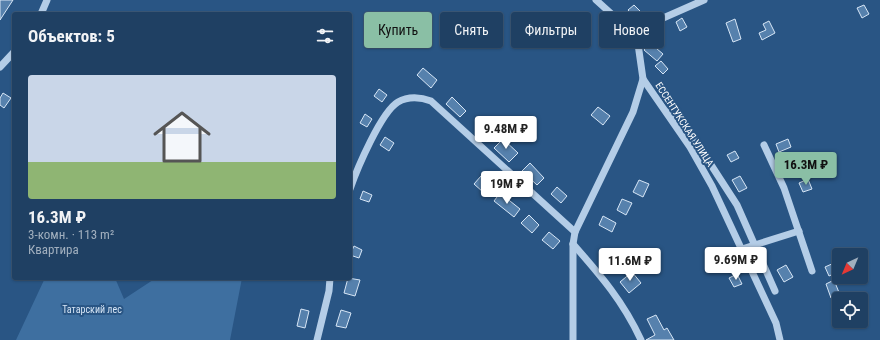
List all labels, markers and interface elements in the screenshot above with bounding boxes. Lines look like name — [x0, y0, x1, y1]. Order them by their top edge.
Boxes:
chip: Купить — [364, 12, 432, 48]
chip: Снять — [440, 12, 503, 48]
chip: Фильтры — [511, 12, 591, 48]
chip: Новое — [599, 12, 664, 48]
icon: filters — [314, 25, 336, 47]
text: Объектов: 5 — [28, 26, 115, 46]
street label: ЕССЕНТУКСКАЯ УЛИЦА — [653, 80, 716, 169]
icon: home — [146, 101, 218, 173]
pin: 9.48M ₽ — [469, 116, 543, 150]
text: 9.48M ₽ — [484, 121, 528, 136]
pin: 16.3M ₽ — [769, 152, 843, 186]
text: 16.3M ₽ — [784, 157, 828, 172]
pin: 19M ₽ — [479, 171, 535, 205]
text: 19M ₽ — [490, 176, 524, 191]
text: 16.3M ₽ — [28, 207, 86, 227]
text: 3-комн. · 113 m² — [28, 227, 114, 242]
text: Квартира — [28, 242, 79, 257]
pin: 9.69M ₽ — [699, 247, 773, 281]
pin: 11.6M ₽ — [593, 248, 667, 282]
north arrow — [832, 248, 868, 284]
map controls — [832, 248, 868, 328]
text: 9.69M ₽ — [714, 252, 758, 267]
text: 11.6M ₽ — [608, 253, 652, 268]
button: locate — [832, 292, 868, 328]
park label: Татарский лес — [62, 304, 122, 315]

